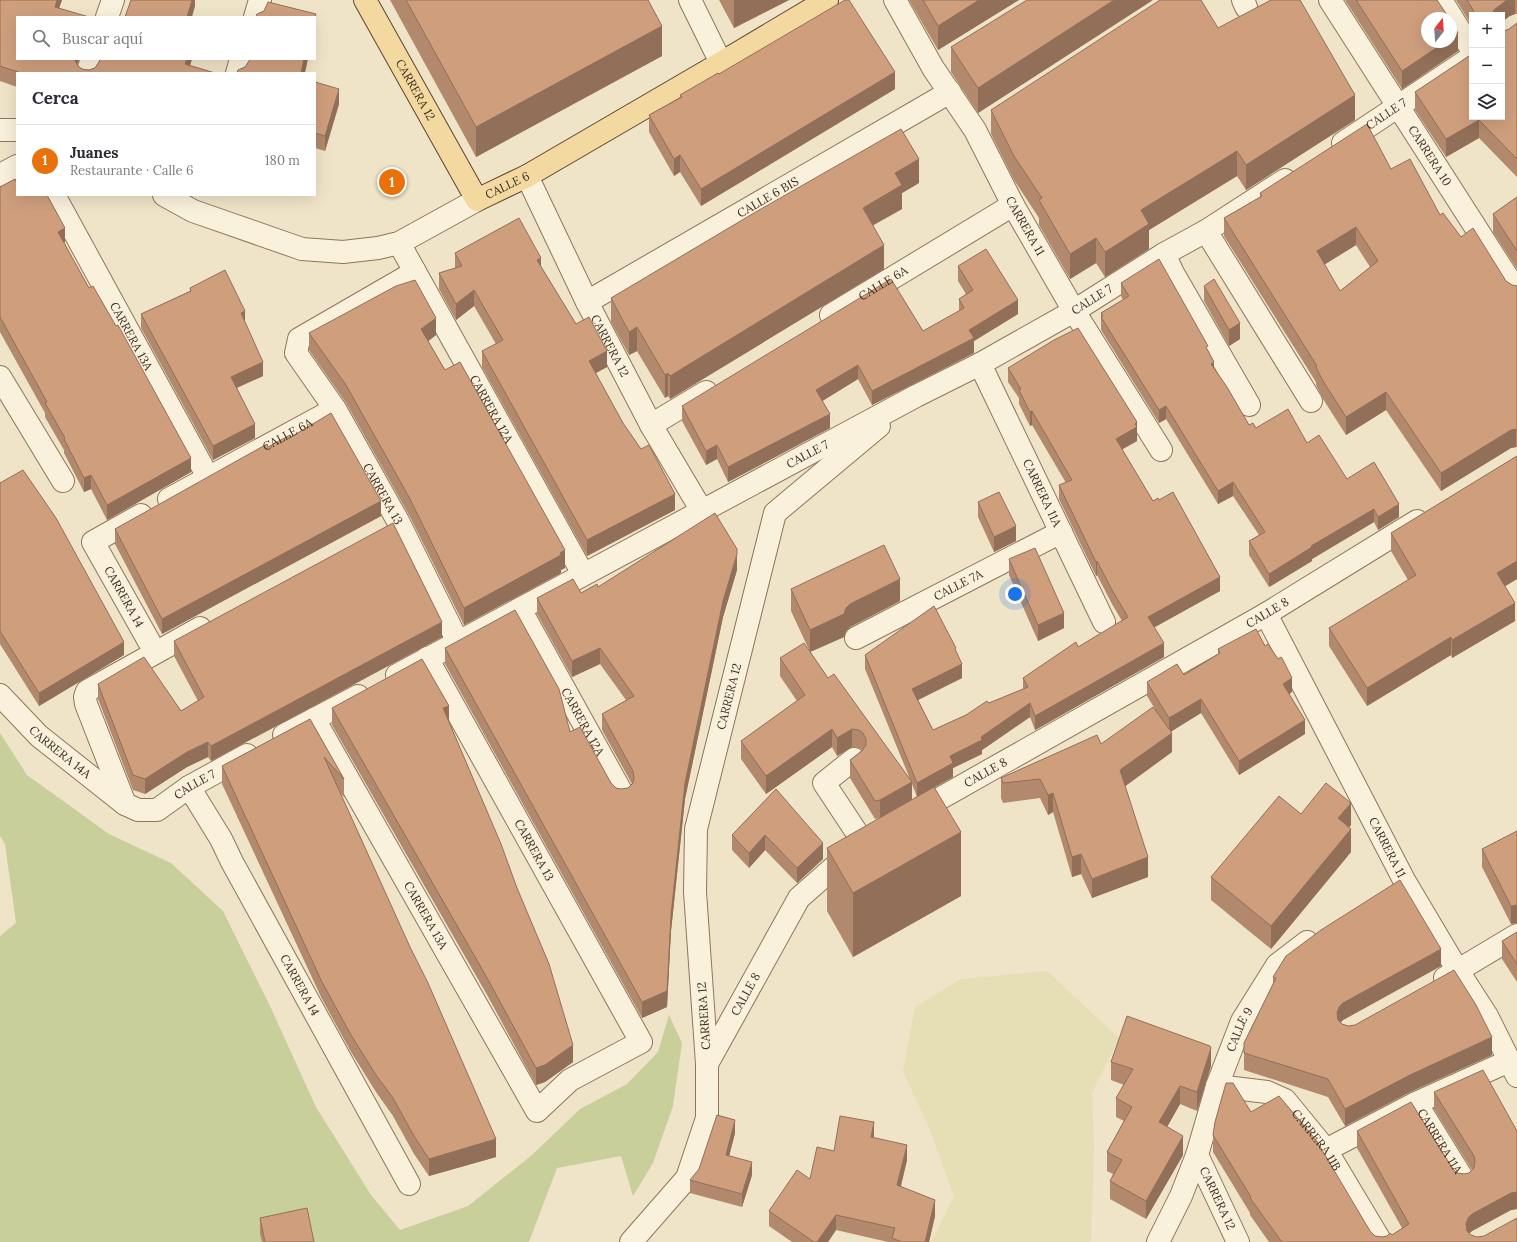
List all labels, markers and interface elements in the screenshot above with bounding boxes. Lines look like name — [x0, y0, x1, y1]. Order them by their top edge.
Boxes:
north arrow — [1421, 12, 1457, 48]
map controls — [1469, 12, 1505, 120]
button: + — [1469, 12, 1505, 48]
search box — [16, 16, 316, 60]
icon: search — [30, 27, 52, 49]
text: Buscar aquí — [62, 29, 143, 48]
button: − — [1469, 48, 1505, 84]
street label: CARRERA 12 — [393, 56, 439, 123]
button: layers — [1469, 84, 1505, 120]
text: Cerca — [32, 87, 79, 109]
street label: CALLE 7 — [1363, 95, 1410, 133]
street label: CARRERA 10 — [1405, 122, 1455, 189]
text: Juanes — [70, 143, 119, 162]
text: 1 — [42, 152, 48, 169]
text: 180 m — [265, 152, 300, 169]
text: Restaurante · Calle 6 — [70, 162, 194, 179]
pin: 1 — [379, 167, 405, 197]
street label: CALLE 6 — [483, 168, 532, 202]
street label: CALLE 6 BIS — [734, 173, 801, 221]
street label: CARRERA 11 — [1003, 194, 1048, 258]
street label: CALLE 6A — [856, 262, 911, 304]
street label: CALLE 7 — [1068, 280, 1115, 318]
street label: CARRERA 13A — [107, 299, 157, 373]
street label: CARRERA 12 — [588, 312, 633, 379]
street label: CARRERA 12A — [467, 372, 517, 446]
street label: CALLE 6A — [260, 414, 316, 454]
street label: CALLE 7 — [783, 436, 831, 471]
street label: CARRERA 11A — [1020, 456, 1065, 530]
street label: CARRERA 13 — [360, 460, 407, 527]
street label: CARRERA 14 — [101, 563, 148, 630]
street label: CALLE 7A — [931, 566, 985, 604]
your location — [1005, 584, 1025, 604]
street label: CALLE 8 — [1243, 594, 1292, 631]
street label: CARRERA 12 — [713, 662, 744, 731]
street label: CARRERA 12A — [558, 685, 608, 759]
street label: CARRERA 14A — [26, 722, 95, 782]
street label: CALLE 8 — [961, 754, 1010, 790]
street label: CALLE 7 — [171, 766, 218, 803]
street label: CARRERA 11 — [1366, 815, 1409, 880]
street label: CARRERA 13 — [511, 816, 558, 883]
street label: CARRERA 13A — [401, 879, 452, 952]
street label: CARRERA 14 — [277, 951, 323, 1019]
street label: CALLE 8 — [727, 970, 763, 1018]
street label: CARRERA 12 — [694, 982, 713, 1050]
street label: CALLE 9 — [1223, 1004, 1256, 1054]
street label: CARRERA 11B — [1289, 1106, 1345, 1173]
street label: CARRERA 11A — [1414, 1106, 1466, 1177]
street label: CARRERA 12 — [1197, 1164, 1239, 1232]

